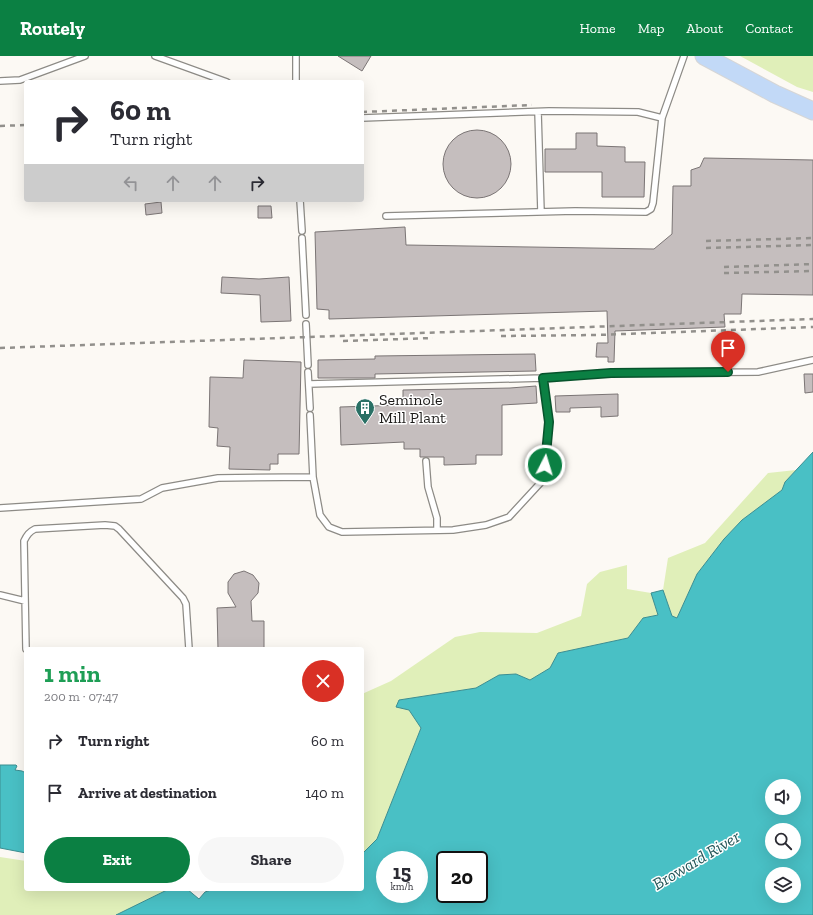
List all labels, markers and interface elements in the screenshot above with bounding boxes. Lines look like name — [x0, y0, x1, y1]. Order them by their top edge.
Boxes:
text: Routely — [20, 17, 85, 40]
text: Home — [580, 20, 616, 37]
text: Map — [638, 20, 664, 37]
text: About — [686, 20, 723, 37]
text: Contact — [745, 20, 793, 37]
text: 60 m — [110, 94, 171, 127]
icon: right — [44, 96, 96, 148]
text: Turn right — [110, 128, 192, 150]
icon: left — [120, 172, 142, 194]
icon: ahead — [162, 172, 184, 194]
icon: ahead — [204, 172, 226, 194]
icon: right — [246, 172, 268, 194]
pin — [711, 331, 745, 372]
icon: arrive — [717, 337, 739, 359]
place label: Seminole Mill Plant — [379, 390, 446, 427]
building icon: Seminole Mill Plant — [354, 397, 376, 425]
position arrow — [524, 444, 566, 486]
text: 1 min — [44, 659, 101, 688]
button: close — [302, 660, 344, 702]
text: 200 m · 07:47 — [44, 689, 118, 704]
icon: right — [44, 730, 66, 752]
text: Turn right — [78, 732, 149, 750]
text: 60 m — [311, 732, 344, 750]
map controls — [765, 779, 801, 903]
button: sound — [765, 779, 801, 815]
icon: arrive — [44, 782, 66, 804]
text: Arrive at destination — [78, 784, 217, 802]
text: 140 m — [305, 784, 344, 802]
button: search — [765, 823, 801, 859]
water label: Broward River — [649, 826, 743, 894]
button: Exit — [44, 837, 190, 883]
button: Share — [198, 837, 344, 883]
speed limit sign: 20 — [436, 851, 488, 903]
text: 15 — [393, 860, 411, 884]
button: layers — [765, 867, 801, 903]
text: km/h — [391, 881, 413, 893]

